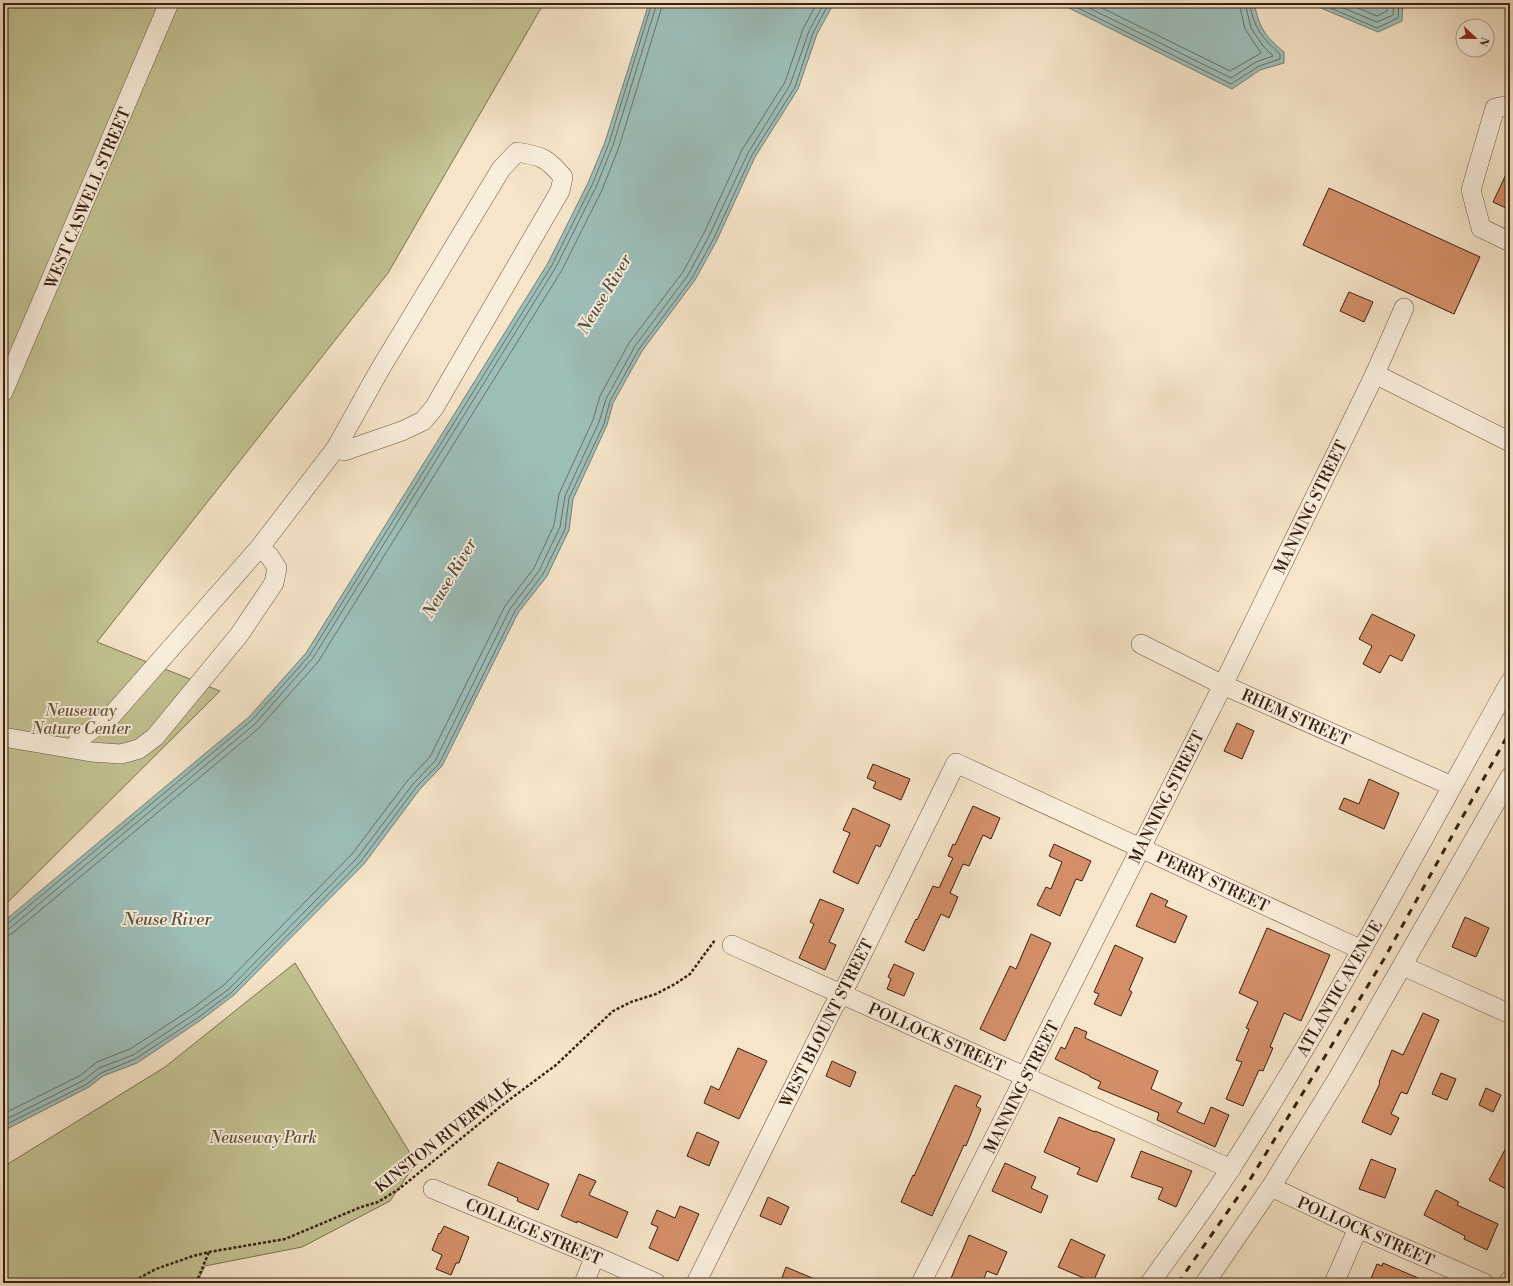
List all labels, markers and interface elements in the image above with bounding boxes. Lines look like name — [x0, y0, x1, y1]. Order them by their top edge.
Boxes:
north arrow — [1455, 18, 1495, 58]
text: N — [1475, 35, 1491, 48]
street label: WEST CASWELL STREET — [40, 105, 135, 293]
water label: Neuse River — [572, 250, 638, 339]
street label: MANNING STREET — [1270, 437, 1352, 578]
water label: Neuse River — [417, 534, 483, 623]
street label: RHEM STREET — [1238, 685, 1353, 751]
park label: Neuseway Nature Center — [30, 701, 132, 739]
street label: MANNING STREET — [1125, 728, 1209, 867]
street label: PERRY STREET — [1153, 847, 1272, 917]
water label: Neuse River — [121, 909, 212, 931]
street label: ATLANTIC AVENUE — [1292, 917, 1387, 1061]
street label: WEST BLOUNT STREET — [775, 936, 878, 1112]
street label: POLLOCK STREET — [865, 999, 1008, 1077]
street label: MANNING STREET — [980, 1018, 1064, 1157]
street label: KINSTON RIVERWALK — [371, 1074, 521, 1197]
park label: Neuseway Park — [208, 1128, 317, 1148]
street label: POLLOCK STREET — [1294, 1193, 1437, 1271]
street label: COLLEGE STREET — [462, 1194, 605, 1270]

